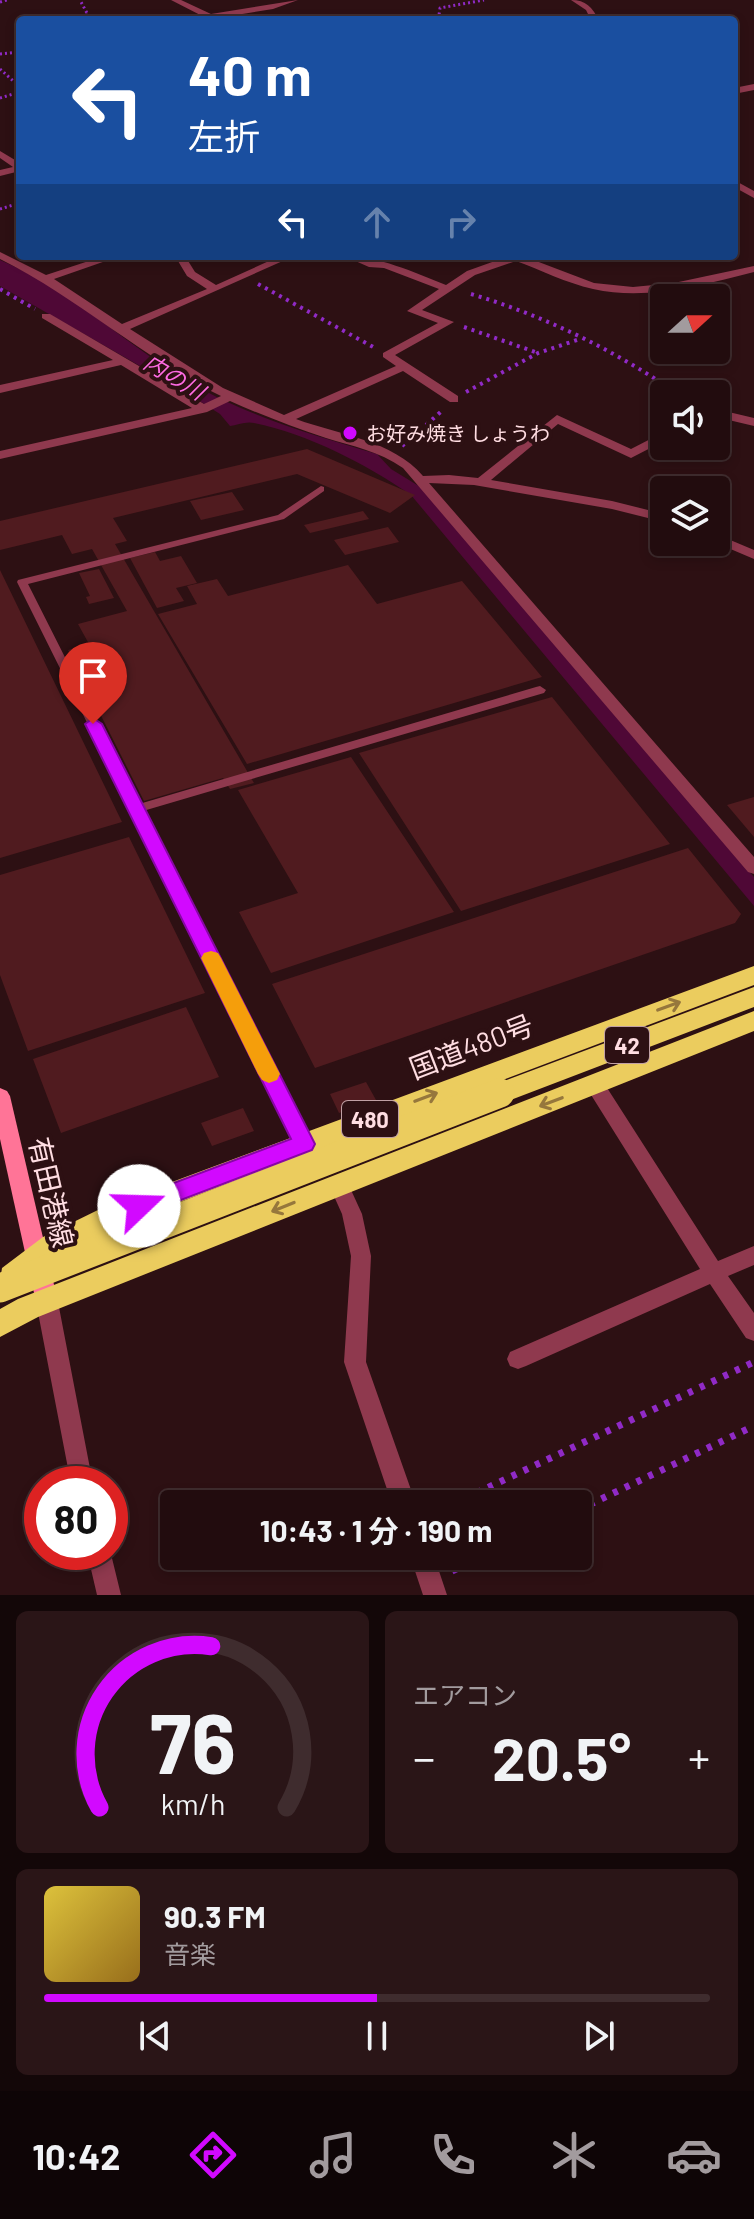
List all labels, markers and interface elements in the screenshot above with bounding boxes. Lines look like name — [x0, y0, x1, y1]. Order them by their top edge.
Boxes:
text: 40 m — [188, 40, 312, 107]
icon: left — [56, 48, 160, 152]
text: 左折 — [188, 114, 260, 157]
icon: left — [271, 200, 315, 244]
icon: ahead — [355, 200, 399, 244]
icon: right — [439, 200, 483, 244]
north arrow — [650, 284, 730, 364]
map controls — [650, 284, 730, 556]
water label: 内の川 — [140, 348, 212, 405]
button: sound — [650, 380, 730, 460]
place label: お好み焼き しょうわ — [366, 421, 550, 445]
marker: お好み焼き しょうわ — [341, 424, 359, 442]
button: layers — [650, 476, 730, 556]
pin — [59, 642, 127, 724]
icon: arrive — [71, 654, 115, 698]
one-way arrow — [656, 998, 681, 1012]
street label: 国道480号 — [404, 1007, 538, 1085]
road number: 42 — [605, 1027, 649, 1063]
one-way arrow — [413, 1089, 438, 1103]
one-way arrow — [539, 1096, 564, 1110]
road number: 480 — [342, 1101, 398, 1137]
street label: 有田港線 — [23, 1134, 81, 1250]
position arrow — [97, 1164, 181, 1248]
one-way arrow — [271, 1201, 296, 1215]
speed limit sign: 80 — [24, 1466, 128, 1570]
text: 10:43 · 1 分 · 190 m — [260, 1512, 492, 1548]
text: エアコン — [413, 1679, 517, 1710]
text: 76 — [150, 1691, 235, 1791]
text: 20.5° — [492, 1721, 631, 1793]
text: − — [413, 1730, 435, 1783]
text: + — [688, 1730, 710, 1783]
text: km/h — [160, 1786, 225, 1821]
text: 90.3 FM — [164, 1898, 266, 1934]
text: 音楽 — [164, 1938, 216, 1969]
icon: previous — [133, 2014, 177, 2058]
icon: pause — [355, 2014, 399, 2058]
icon: next — [577, 2014, 621, 2058]
icon: directions — [185, 2127, 241, 2183]
icon: music — [305, 2127, 361, 2183]
icon: phone — [425, 2127, 481, 2183]
icon: climate — [546, 2127, 602, 2183]
icon: car — [666, 2127, 722, 2183]
text: 10:42 — [32, 2134, 120, 2177]

